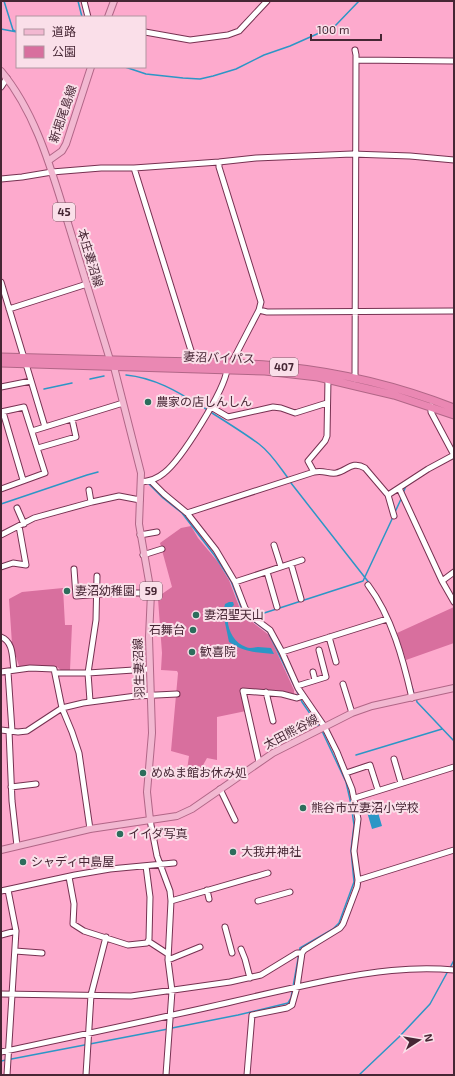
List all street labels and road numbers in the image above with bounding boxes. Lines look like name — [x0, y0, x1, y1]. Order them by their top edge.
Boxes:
street label: 新堀尾島線 — [46, 83, 78, 144]
road number: 45 — [53, 203, 75, 221]
street label: 本庄妻沼線 — [75, 227, 106, 288]
street label: 妻沼バイパス — [183, 349, 255, 365]
road number: 407 — [270, 358, 298, 376]
road number: 59 — [140, 582, 162, 600]
street label: 羽生妻沼線 — [130, 638, 146, 698]
street label: 太田熊谷線 — [261, 711, 320, 751]

